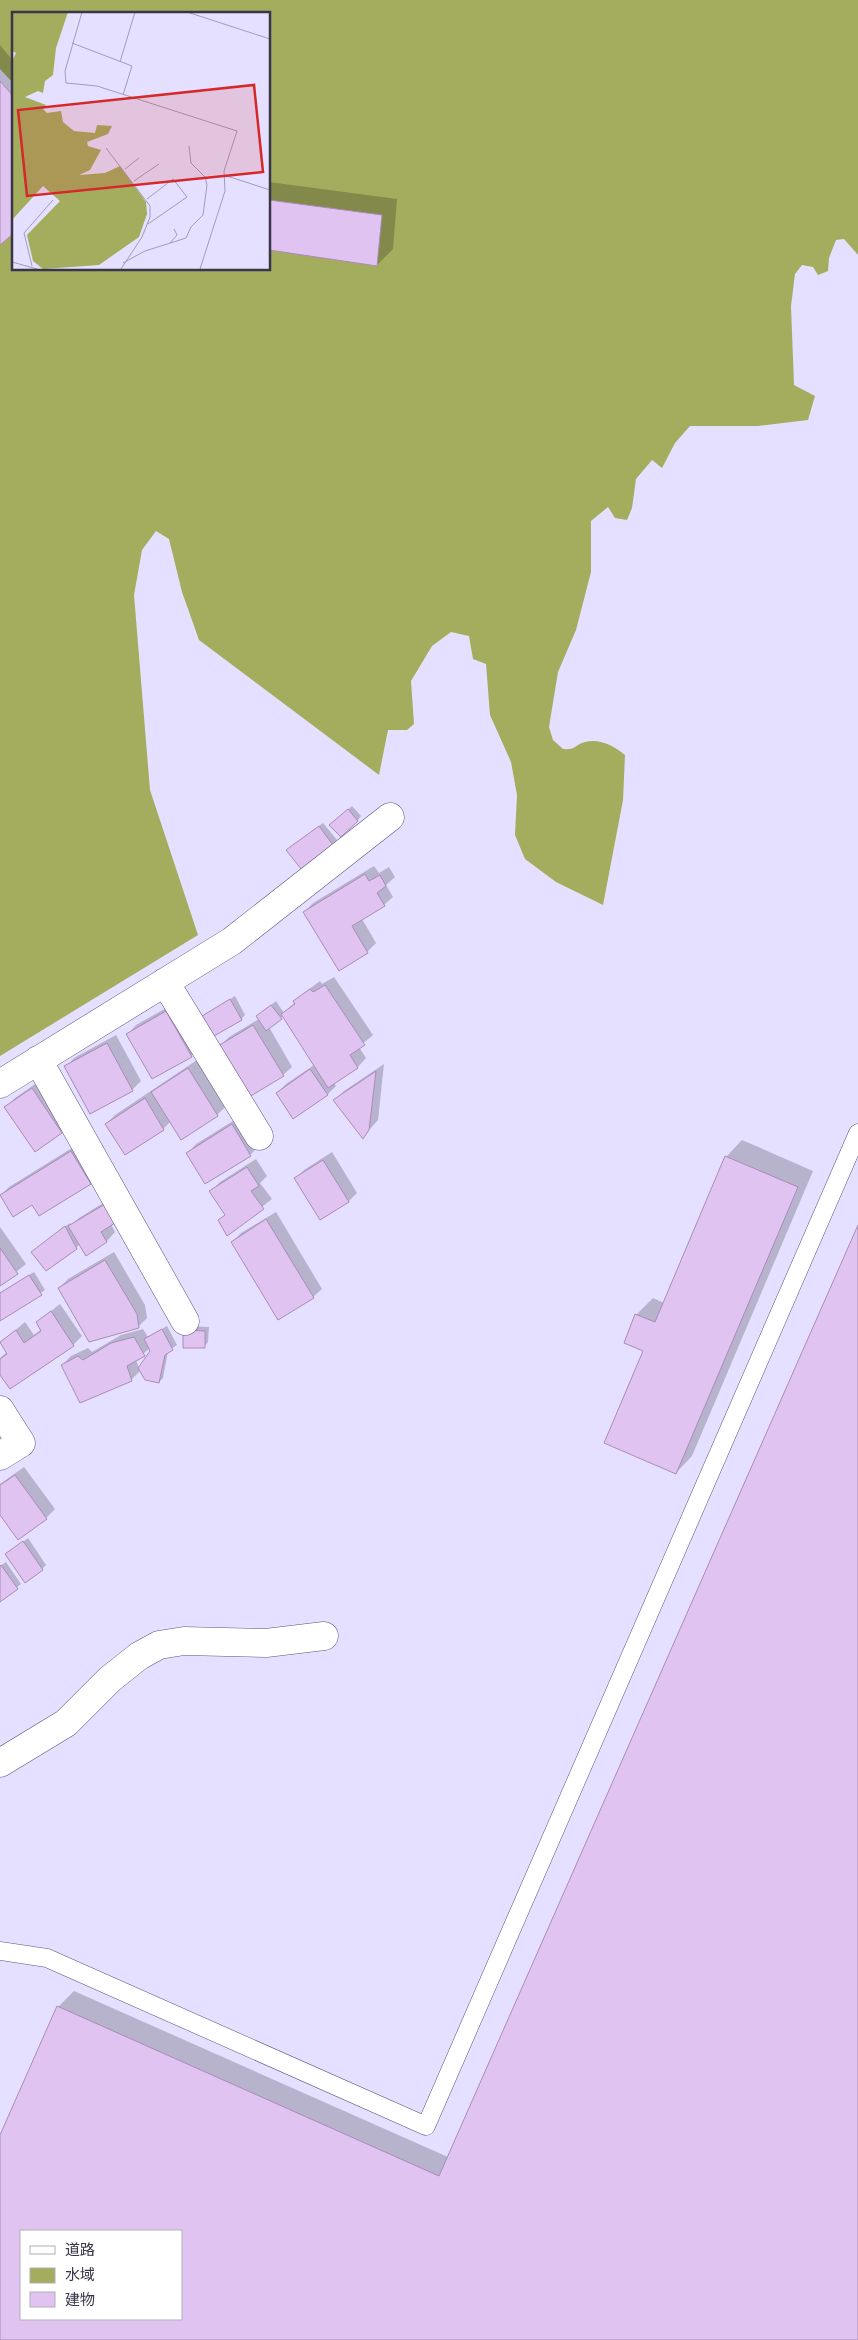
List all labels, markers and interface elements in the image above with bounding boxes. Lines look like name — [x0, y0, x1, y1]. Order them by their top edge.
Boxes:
inset map — [12, 12, 270, 270]
legend — [20, 2230, 182, 2320]
text: 道路 — [65, 2241, 95, 2259]
text: 水域 — [65, 2266, 95, 2284]
text: 建物 — [65, 2291, 95, 2309]

